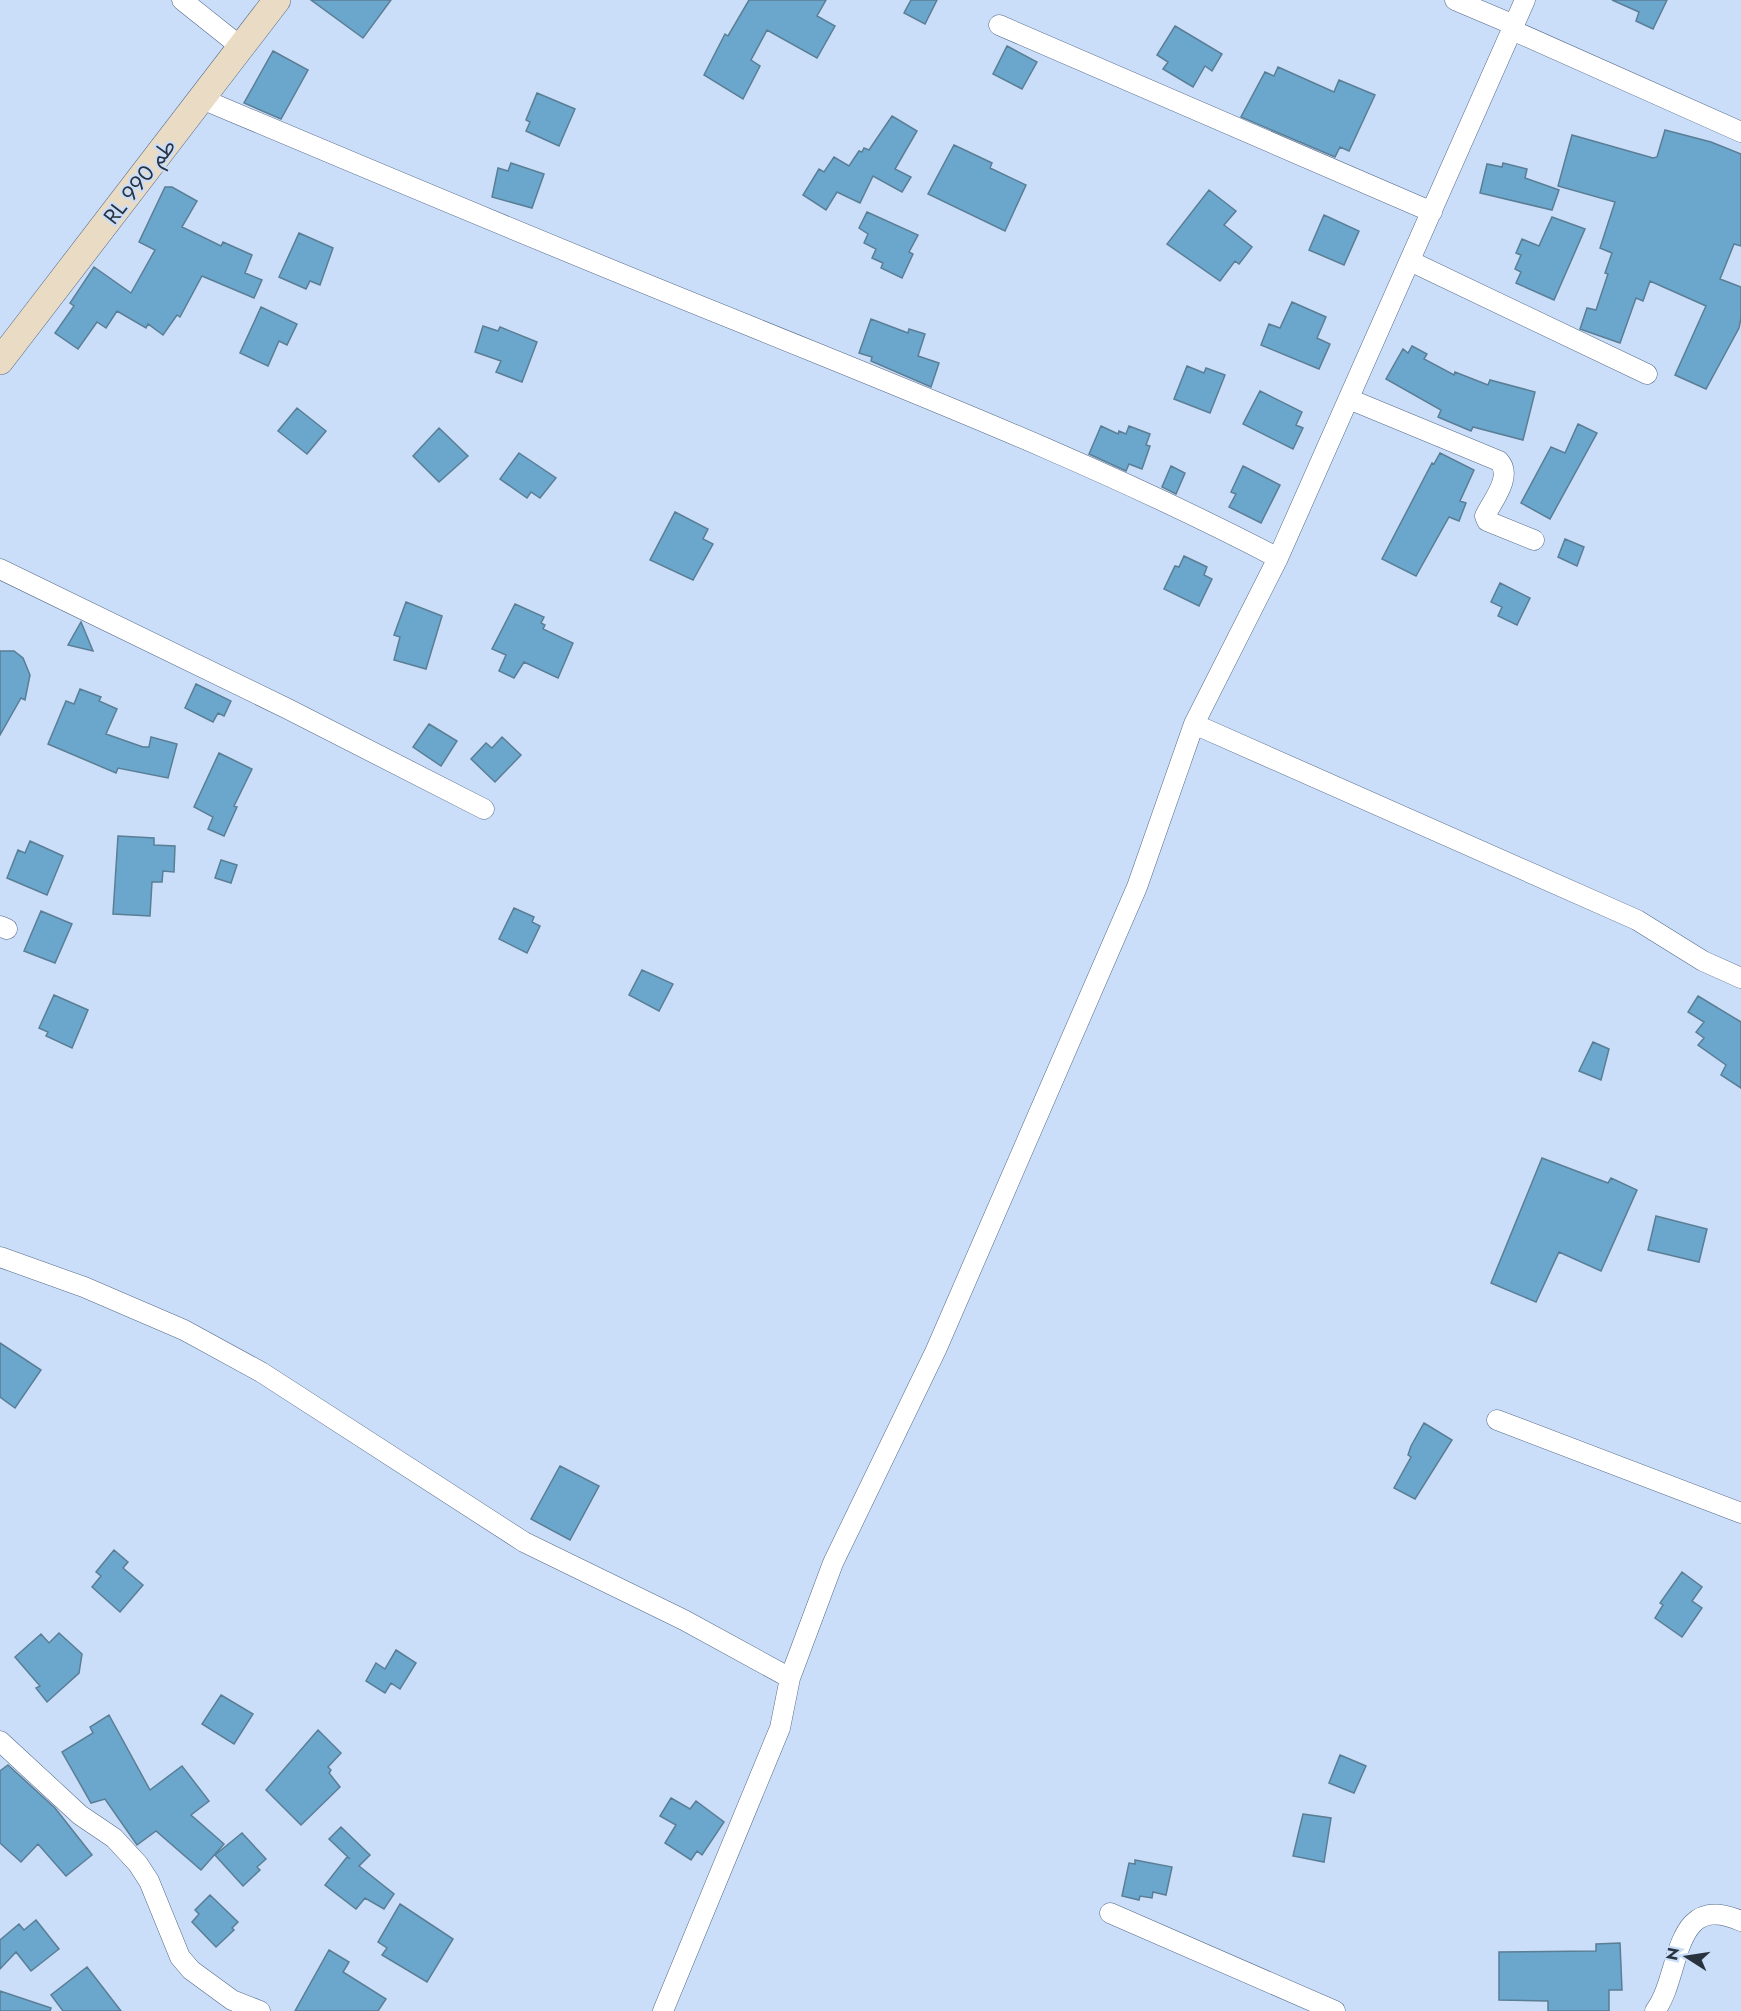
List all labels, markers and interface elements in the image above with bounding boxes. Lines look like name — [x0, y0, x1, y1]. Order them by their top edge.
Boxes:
street label: RL طم 990 — [95, 131, 184, 231]
north arrow — [1657, 1927, 1717, 1987]
text: N — [1660, 1945, 1685, 1963]

